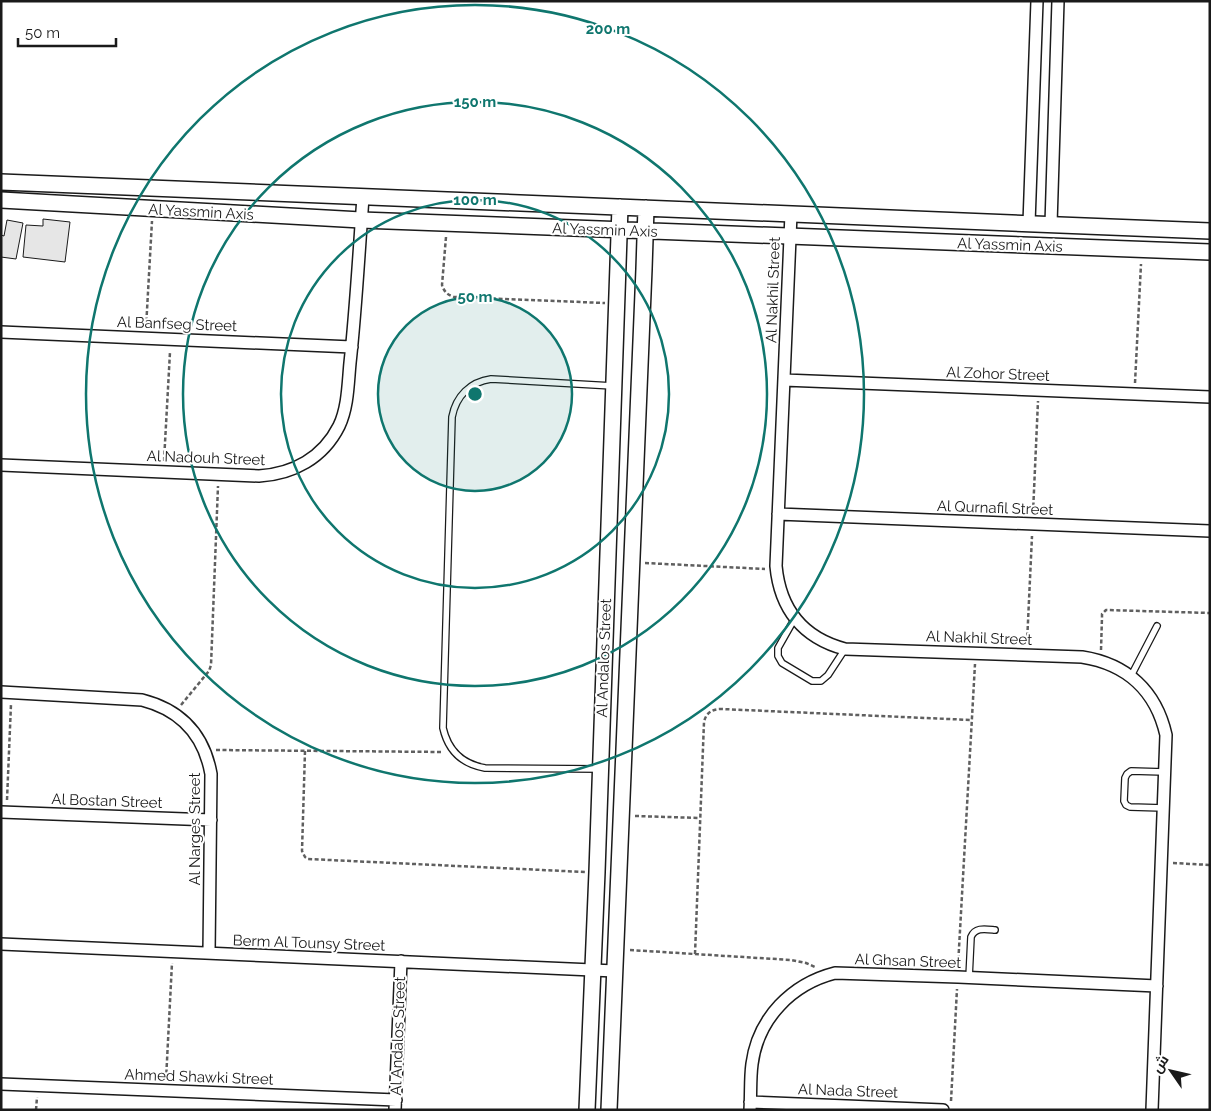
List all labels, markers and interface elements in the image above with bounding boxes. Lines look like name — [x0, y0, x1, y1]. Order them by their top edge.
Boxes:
scale bar — [18, 15, 115, 47]
text: 200 m — [586, 20, 630, 38]
text: 50 m — [25, 24, 60, 42]
text: 150 m — [454, 93, 496, 111]
text: 100 m — [453, 191, 497, 209]
street label: Al Yassmin Axis — [148, 200, 254, 224]
street label: Al Yassmin Axis — [552, 219, 658, 241]
street label: Al Yassmin Axis — [957, 234, 1063, 256]
street label: Al Nakhil Street — [762, 237, 784, 343]
text: 50 m — [457, 288, 493, 306]
street label: Al Banfseg Street — [117, 313, 237, 335]
street label: Al Zohor Street — [946, 363, 1050, 385]
centre of rings — [466, 385, 484, 403]
street label: Al Nadouh Street — [146, 447, 266, 469]
street label: Al Qurnafil Street — [936, 497, 1054, 519]
street label: Al Andalos Street — [593, 598, 615, 718]
street label: Al Nakhil Street — [926, 627, 1032, 649]
street label: Al Narges Street — [186, 772, 204, 886]
street label: Al Bostan Street — [51, 790, 163, 812]
street label: Berm Al Tounsy Street — [232, 931, 386, 955]
street label: Al Ghsan Street — [854, 950, 962, 972]
street label: Al Andalos Street — [387, 976, 409, 1096]
north arrow — [1146, 1046, 1196, 1096]
text: ش — [1149, 1052, 1173, 1076]
street label: Ahmed Shawki Street — [124, 1065, 274, 1089]
street label: Al Nada Street — [798, 1080, 898, 1102]

